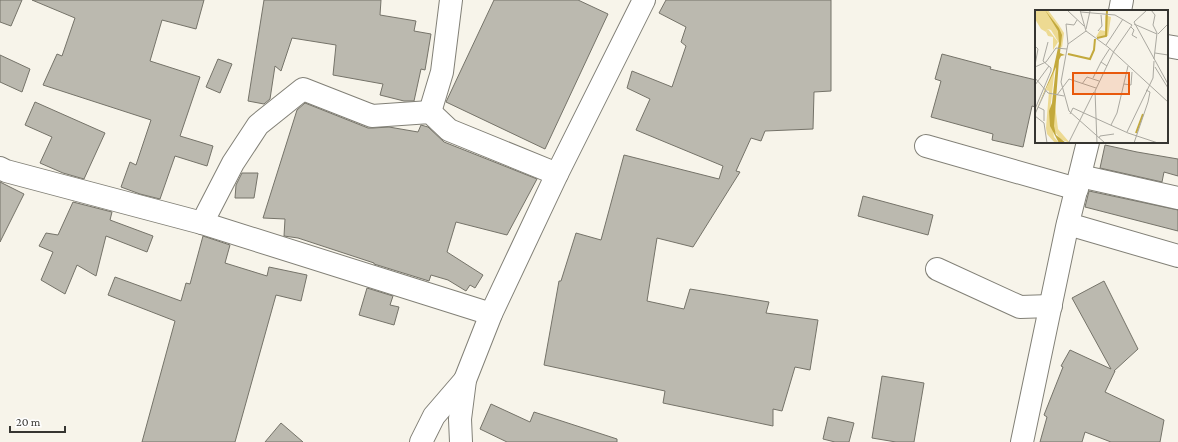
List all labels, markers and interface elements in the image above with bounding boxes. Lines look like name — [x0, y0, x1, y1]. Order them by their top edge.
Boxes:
inset map — [1035, 10, 1168, 143]
scale bar — [10, 408, 65, 434]
text: 20 m — [16, 415, 41, 429]

